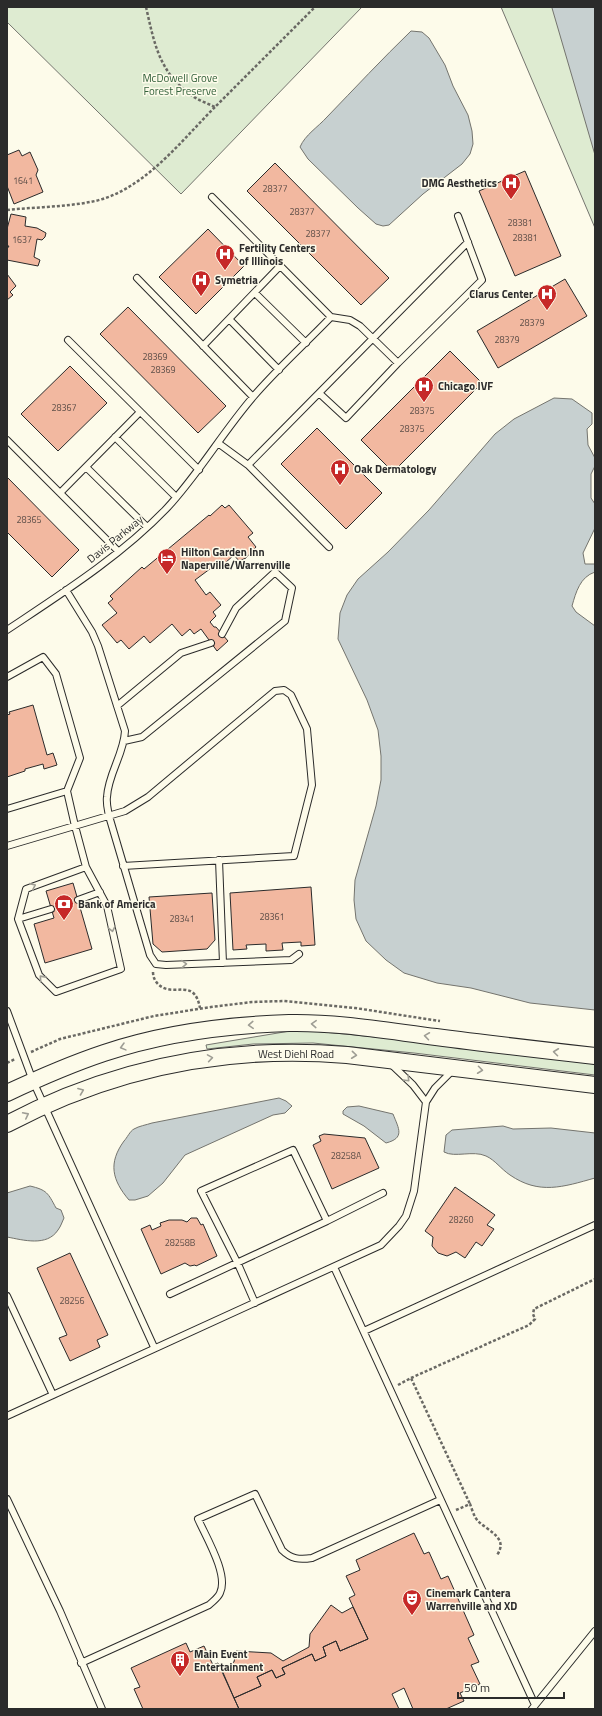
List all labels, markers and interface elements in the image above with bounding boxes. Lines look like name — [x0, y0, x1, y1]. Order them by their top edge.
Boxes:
park label: McDowell Grove Forest Preserve — [142, 70, 218, 99]
hospital icon: DMG Aesthetics — [500, 172, 522, 200]
house number: 1641 — [13, 174, 33, 187]
place label: DMG Aesthetics — [421, 175, 497, 191]
house number: 28377 — [262, 182, 288, 195]
house number: 28377 — [289, 205, 315, 218]
house number: 28381 — [507, 216, 533, 229]
house number: 28377 — [305, 227, 331, 240]
house number: 28381 — [512, 231, 538, 244]
house number: 1637 — [12, 233, 32, 246]
place label: Fertility Centers of Illinois — [239, 240, 315, 269]
hospital icon: Fertility Centers of Illinois — [214, 243, 236, 271]
hospital icon: Symetria — [190, 269, 212, 297]
place label: Symetria — [215, 272, 258, 288]
hospital icon: Clarus Center — [536, 283, 558, 311]
place label: Clarus Center — [469, 286, 533, 302]
house number: 28379 — [519, 316, 545, 329]
house number: 28379 — [494, 333, 520, 346]
house number: 28369 — [142, 350, 168, 363]
house number: 28369 — [150, 363, 176, 376]
hospital icon: Chicago IVF — [413, 375, 435, 403]
place label: Chicago IVF — [438, 378, 493, 394]
house number: 28367 — [51, 401, 77, 414]
house number: 28375 — [409, 404, 435, 417]
house number: 28375 — [399, 422, 425, 435]
hospital icon: Oak Dermatology — [329, 458, 351, 486]
place label: Oak Dermatology — [354, 461, 437, 477]
street label: Davis Parkway — [84, 511, 147, 567]
house number: 28365 — [16, 513, 42, 526]
place label: Hilton Garden Inn Naperville/Warrenville — [181, 544, 291, 573]
hotel icon: Hilton Garden Inn Naperville/Warrenville — [156, 547, 178, 575]
one-way arrow — [29, 883, 37, 891]
bank icon: Bank of America — [53, 893, 75, 921]
place label: Bank of America — [78, 896, 156, 912]
house number: 28361 — [259, 910, 285, 923]
house number: 28341 — [169, 912, 195, 925]
one-way arrow — [108, 925, 116, 932]
one-way arrow — [181, 960, 187, 969]
one-way arrow — [40, 975, 47, 983]
one-way arrow — [311, 1020, 317, 1029]
one-way arrow — [248, 1021, 254, 1030]
one-way arrow — [424, 1032, 430, 1041]
one-way arrow — [120, 1042, 127, 1051]
street label: West Diehl Road — [258, 1046, 334, 1062]
one-way arrow — [553, 1048, 559, 1057]
one-way arrow — [351, 1051, 357, 1060]
one-way arrow — [207, 1054, 213, 1063]
one-way arrow — [477, 1066, 483, 1075]
one-way arrow — [403, 1074, 410, 1082]
one-way arrow — [78, 1087, 85, 1095]
one-way arrow — [22, 1112, 29, 1119]
house number: 28258A — [331, 1149, 362, 1162]
house number: 28260 — [448, 1213, 474, 1226]
house number: 28258B — [165, 1236, 196, 1249]
house number: 28256 — [59, 1294, 85, 1307]
place label: Cinemark Cantera Warrenville and XD — [426, 1585, 517, 1614]
theatre icon: Cinemark Cantera Warrenville and XD — [401, 1588, 423, 1616]
place label: Main Event Entertainment — [194, 1646, 263, 1675]
building icon: Main Event Entertainment — [169, 1649, 191, 1677]
scale bar — [458, 1674, 564, 1700]
text: 50 m — [464, 1678, 490, 1697]

